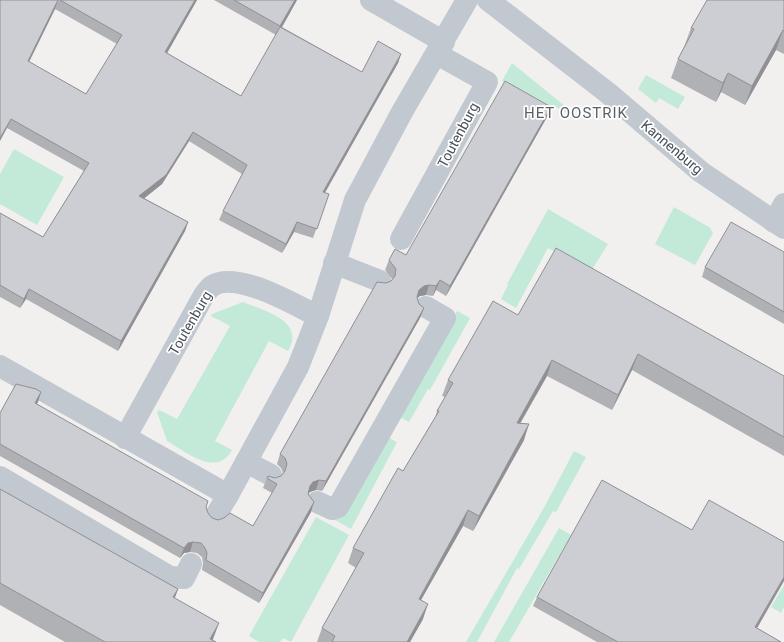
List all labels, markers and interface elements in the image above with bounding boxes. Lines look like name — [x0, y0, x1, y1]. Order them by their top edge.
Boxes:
street label: Toutenburg — [434, 100, 482, 170]
district label: HET OOSTRIK — [524, 104, 628, 122]
street label: Kannenburg — [638, 117, 706, 177]
street label: Toutenburg — [165, 288, 215, 358]

